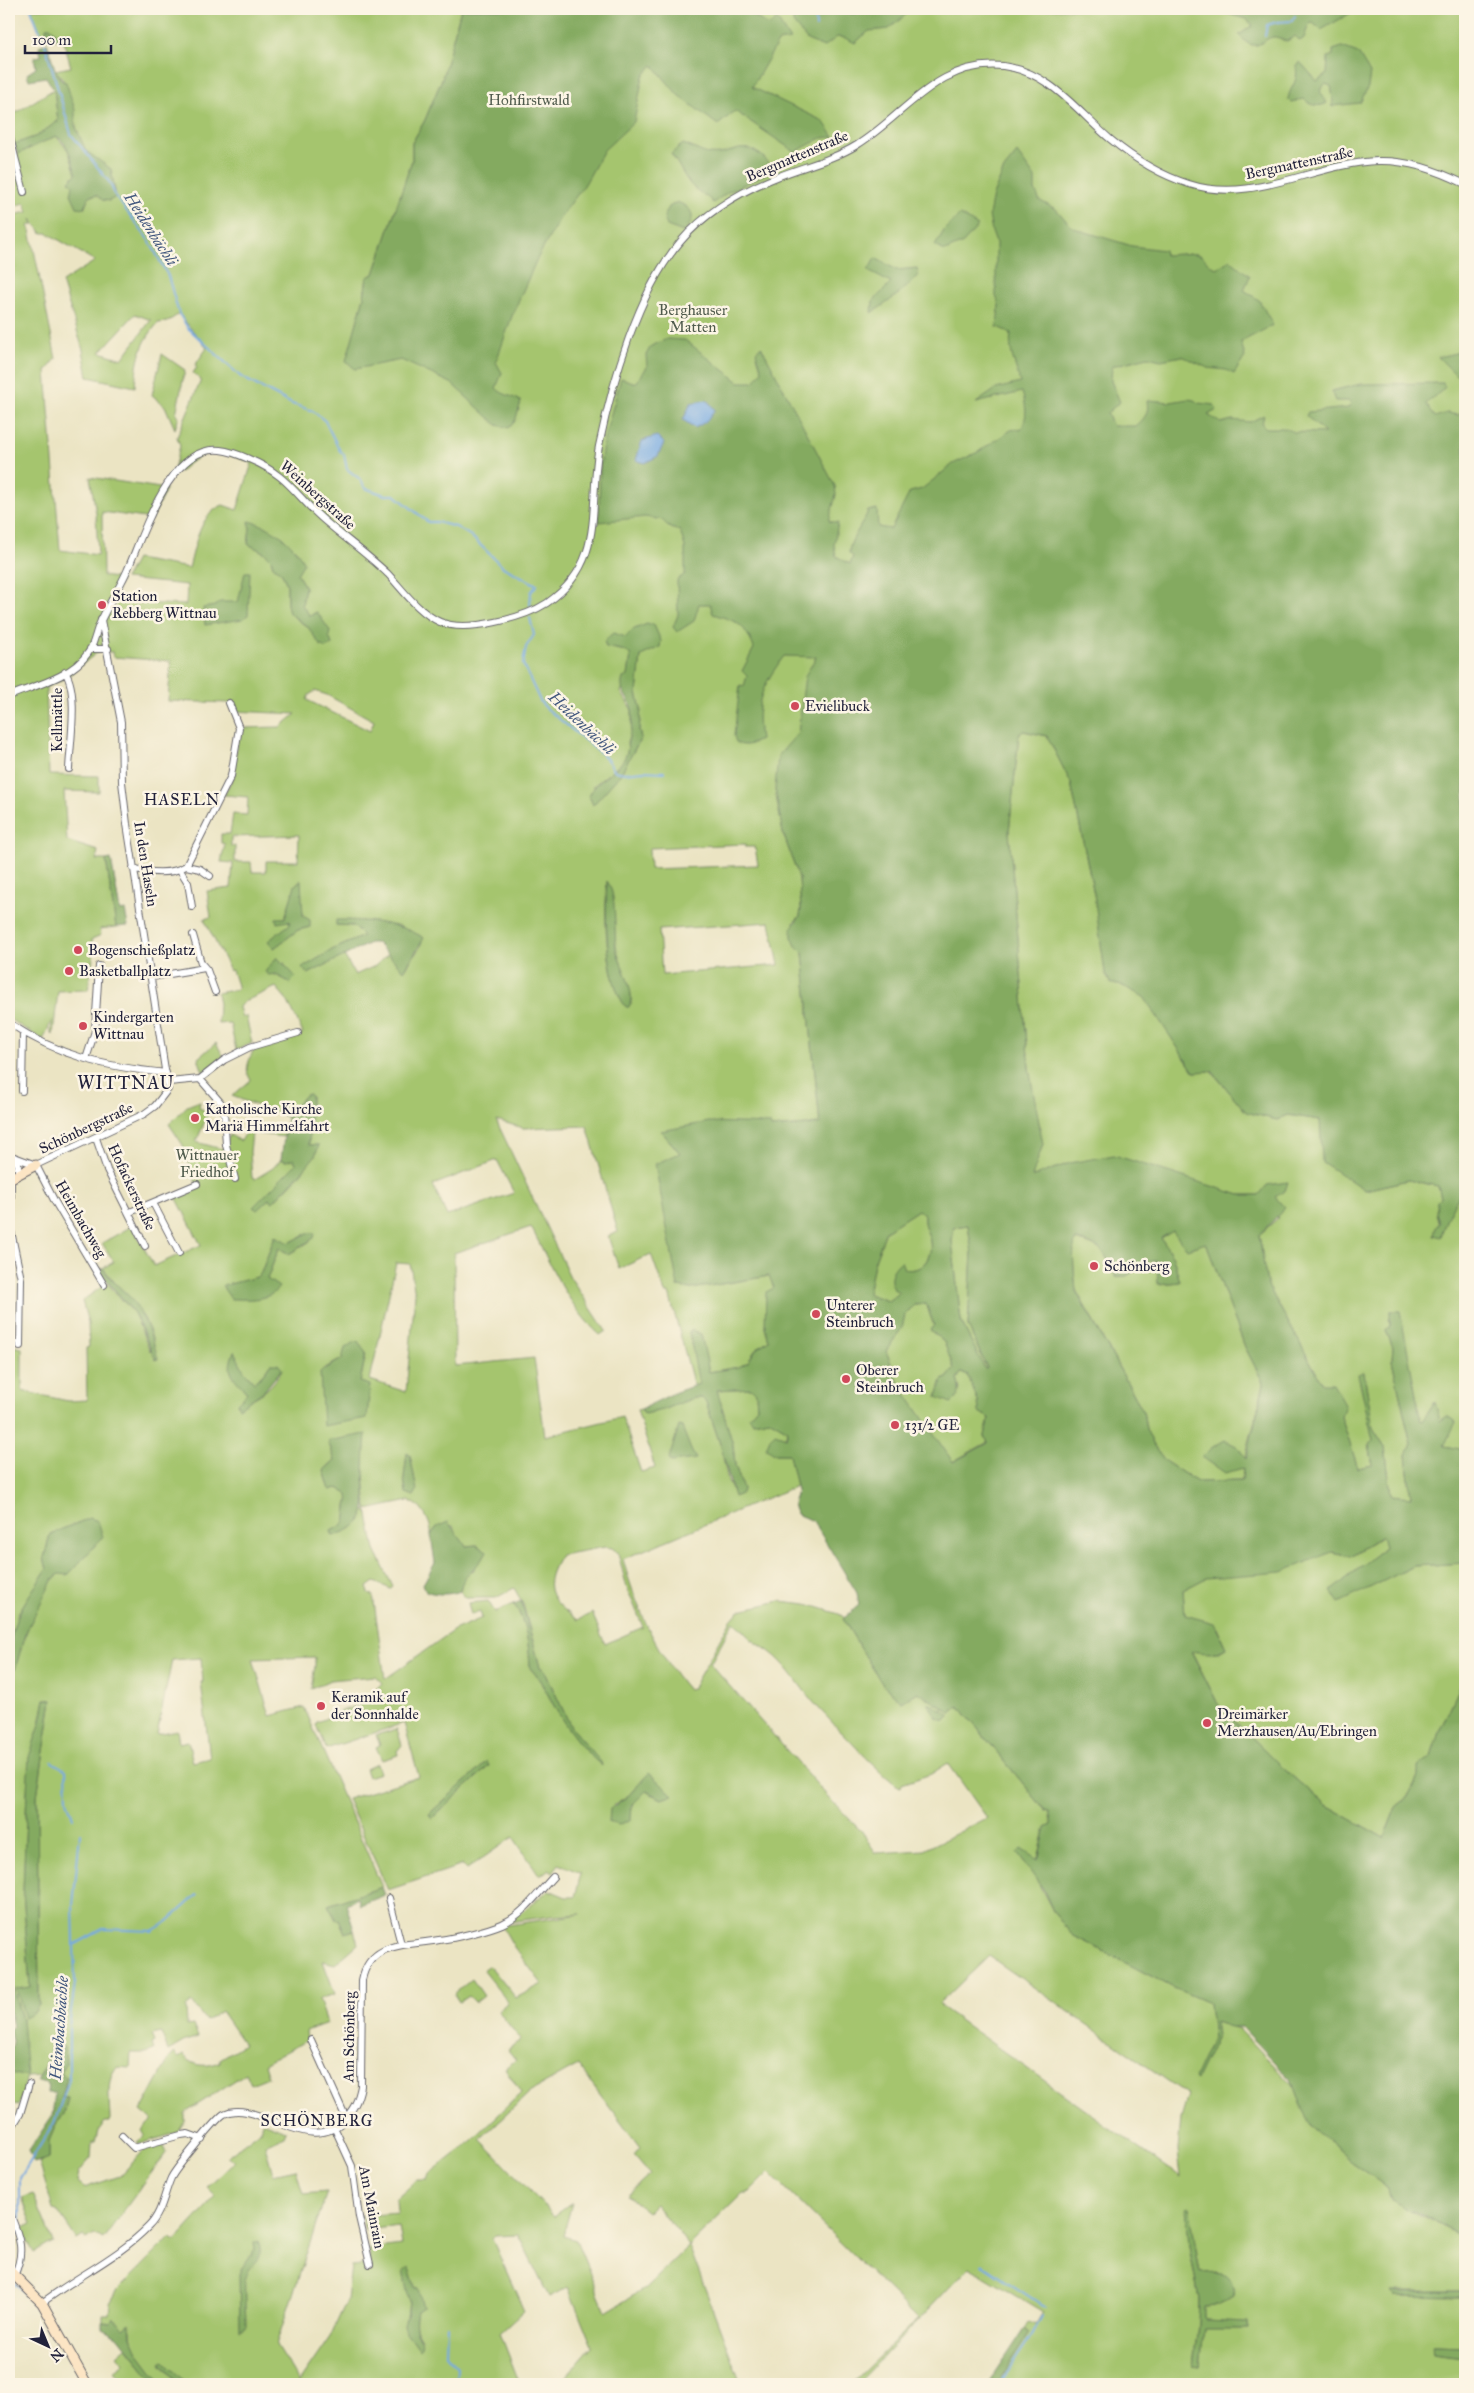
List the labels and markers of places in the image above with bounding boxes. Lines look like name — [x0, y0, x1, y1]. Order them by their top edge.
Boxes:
place label: Station Rebberg Wittnau — [112, 587, 217, 622]
marker: Station Rebberg Wittnau — [96, 599, 108, 611]
place label: Evielibuck — [805, 697, 870, 715]
marker: Evielibuck — [789, 700, 801, 712]
place label: Bogenschießplatz — [88, 941, 195, 959]
marker: Bogenschießplatz — [72, 944, 84, 956]
place label: Basketballplatz — [79, 962, 171, 980]
marker: Basketballplatz — [63, 965, 75, 977]
place label: Kindergarten Wittnau — [93, 1008, 174, 1043]
marker: Kindergarten Wittnau — [77, 1020, 89, 1032]
place label: Katholische Kirche Mariä Himmelfahrt — [205, 1100, 330, 1135]
marker: Katholische Kirche Mariä Himmelfahrt — [189, 1112, 201, 1124]
place label: Schönberg — [1104, 1257, 1170, 1275]
marker: Schönberg — [1088, 1260, 1100, 1272]
place label: Unterer Steinbruch — [826, 1296, 895, 1331]
marker: Unterer Steinbruch — [810, 1308, 822, 1320]
place label: Oberer Steinbruch — [856, 1361, 925, 1396]
marker: Oberer Steinbruch — [840, 1373, 852, 1385]
place label: 131/2 GE — [905, 1416, 959, 1434]
marker: 131/2 GE — [889, 1419, 901, 1431]
place label: Keramik auf der Sonnhalde — [331, 1688, 419, 1723]
marker: Keramik auf der Sonnhalde — [315, 1700, 327, 1712]
place label: Dreimärker Merzhausen/Au/Ebringen — [1217, 1705, 1377, 1740]
marker: Dreimärker Merzhausen/Au/Ebringen — [1201, 1717, 1213, 1729]

